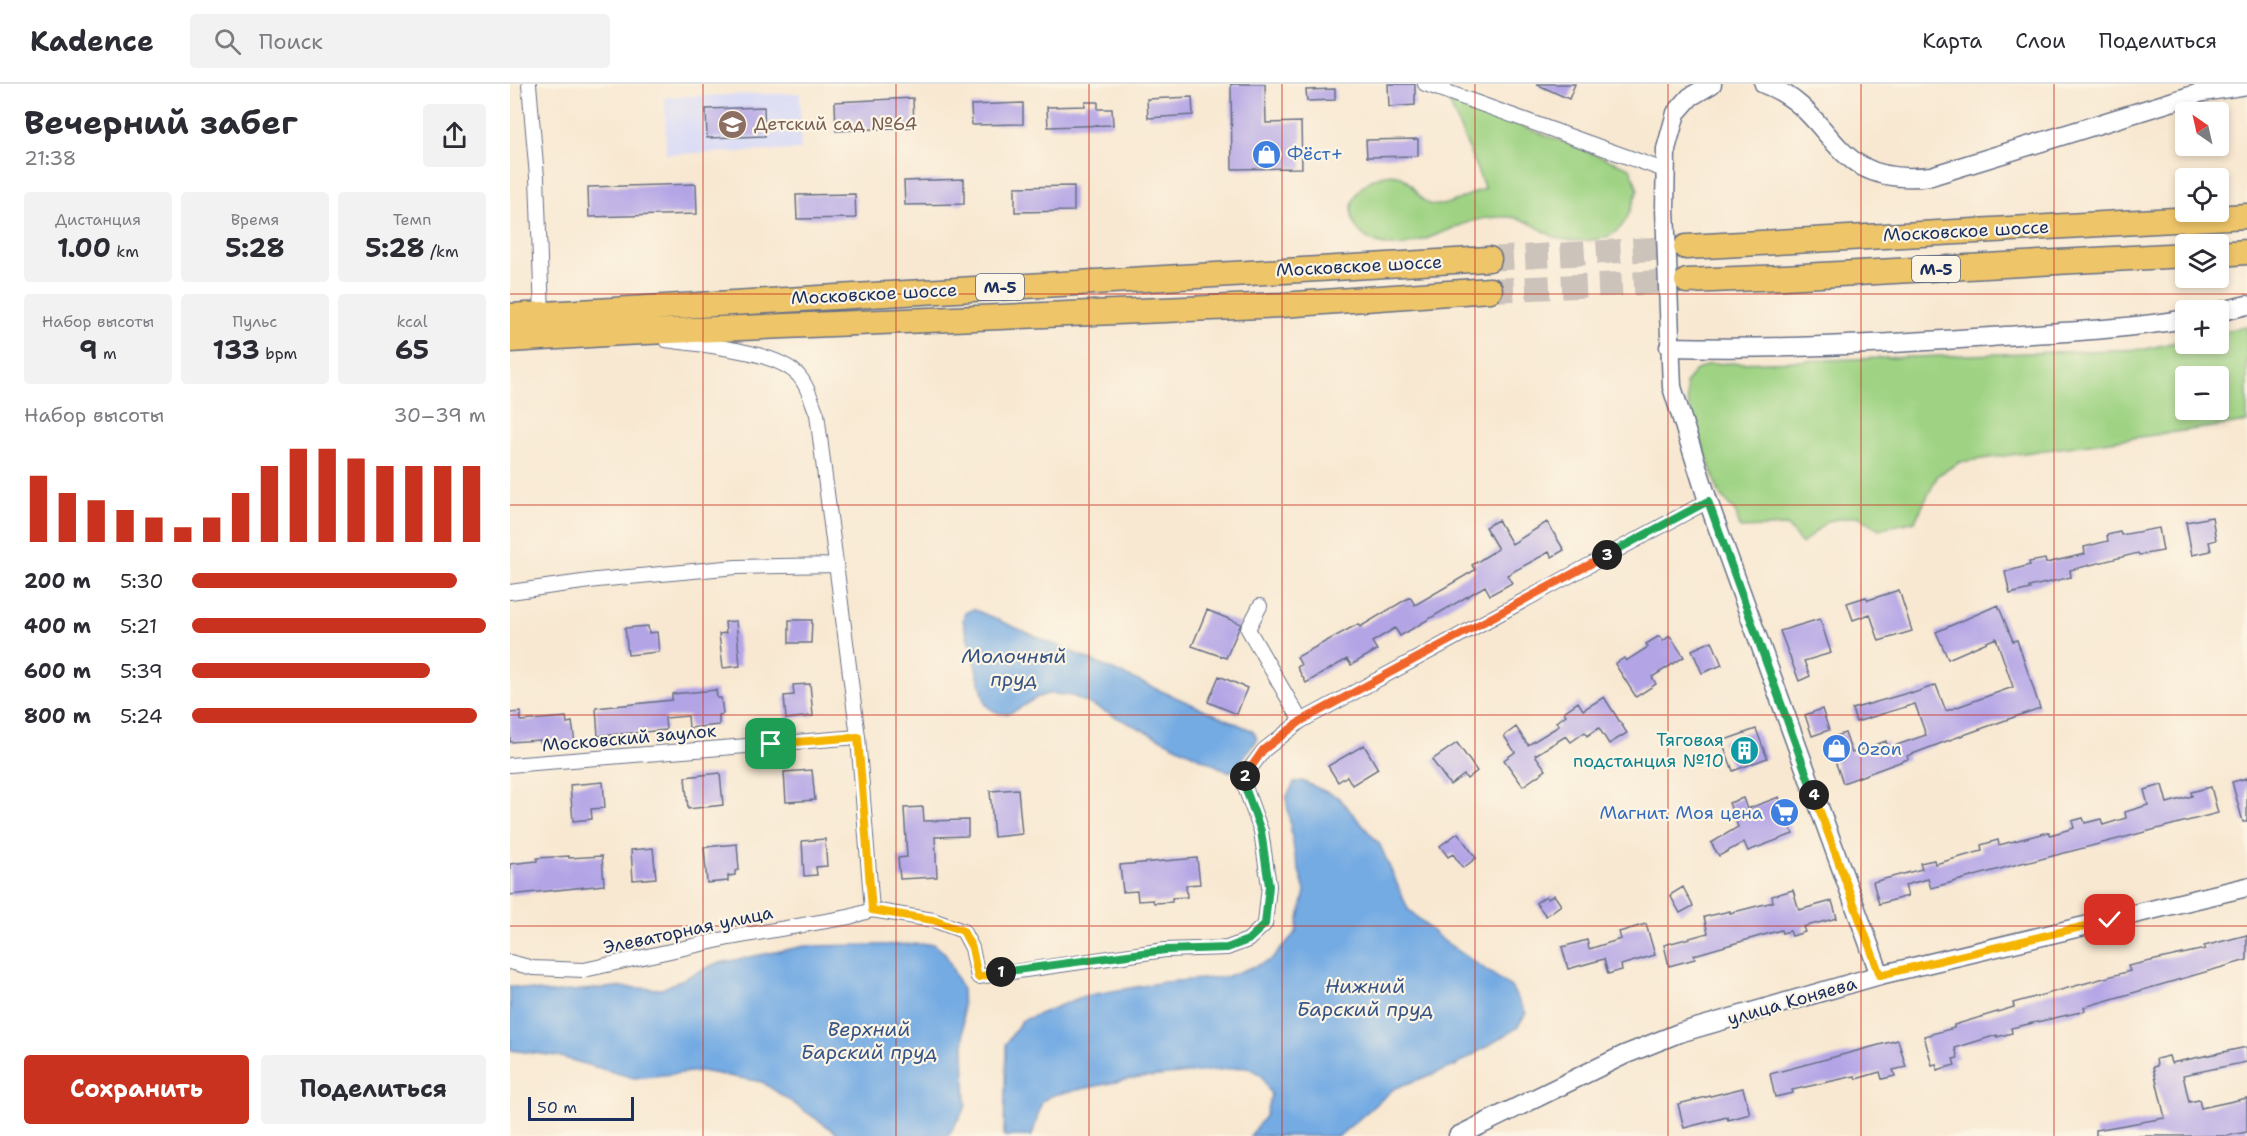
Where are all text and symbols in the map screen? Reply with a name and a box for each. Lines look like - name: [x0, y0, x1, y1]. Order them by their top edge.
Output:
- search box: [190, 14, 610, 68]
- text: Kadence: [30, 22, 154, 60]
- icon: search: [211, 25, 244, 58]
- text: Поиск: [259, 27, 323, 56]
- text: Карта: [1922, 27, 1982, 55]
- text: Слои: [2015, 27, 2066, 55]
- text: Поделиться: [2099, 27, 2217, 55]
- text: Вечерний забег: [24, 100, 298, 145]
- north arrow: [2175, 102, 2229, 156]
- map controls: [2175, 102, 2229, 420]
- button: share: [423, 104, 486, 167]
- school or university icon: Детский сад №64: [717, 108, 749, 140]
- place label: Детский сад №64: [754, 112, 917, 136]
- shop icon: Фёст+: [1250, 138, 1282, 170]
- place label: Фёст+: [1287, 142, 1343, 166]
- text: 21:38: [24, 145, 77, 171]
- button: locate: [2175, 168, 2229, 222]
- text: Дистанция: [55, 209, 141, 230]
- text: Время: [231, 209, 279, 230]
- text: Темп: [393, 209, 431, 230]
- street label: Московское шоссе: [1882, 215, 2050, 247]
- text: 1.00: [57, 230, 111, 265]
- text: 5:28: [225, 230, 285, 265]
- text: 5:28: [365, 230, 425, 265]
- button: layers: [2175, 234, 2229, 288]
- text: km: [111, 241, 139, 262]
- text: /km: [425, 241, 459, 262]
- street label: Московское шоссе: [1275, 250, 1443, 282]
- road number: М-5: [1912, 256, 1960, 282]
- road number: М-5: [976, 274, 1024, 300]
- street label: Московское шоссе: [790, 278, 958, 310]
- button: +: [2175, 300, 2229, 354]
- text: Набор высоты: [42, 311, 154, 332]
- text: Пульс: [233, 311, 277, 332]
- text: kcal: [396, 311, 428, 332]
- text: 9: [79, 332, 97, 367]
- text: 133: [213, 332, 260, 367]
- text: 65: [395, 332, 429, 367]
- text: m: [97, 343, 117, 364]
- text: bpm: [260, 343, 297, 364]
- button: −: [2175, 366, 2229, 420]
- text: Набор высоты: [24, 402, 164, 428]
- text: 30–39 m: [393, 402, 486, 428]
- pin: 3: [1592, 540, 1622, 570]
- text: 3: [1601, 544, 1613, 565]
- text: 200 m: [24, 568, 91, 594]
- text: 5:30: [120, 568, 164, 594]
- text: 400 m: [24, 613, 91, 639]
- text: 5:21: [120, 613, 157, 639]
- water label: Молочный пруд: [962, 643, 1066, 692]
- text: 600 m: [24, 658, 91, 684]
- text: 5:39: [120, 658, 163, 684]
- text: 800 m: [24, 703, 91, 729]
- text: 5:24: [120, 703, 163, 729]
- street label: Московский заулок: [541, 718, 718, 758]
- pin: [745, 718, 796, 769]
- icon: arrive: [754, 727, 787, 760]
- place label: Тяговая подстанция №10: [1573, 728, 1724, 773]
- shop icon: Ozon: [1820, 733, 1852, 765]
- building icon: Тяговая подстанция №10: [1729, 734, 1761, 766]
- place label: Ozon: [1857, 737, 1902, 761]
- pin: 2: [1230, 761, 1260, 791]
- text: 2: [1239, 765, 1251, 786]
- pin: 4: [1799, 780, 1829, 810]
- text: 4: [1808, 784, 1820, 805]
- supermarket icon: Магнит. Моя цена: [1768, 797, 1800, 829]
- place label: Магнит. Моя цена: [1600, 801, 1763, 825]
- pin: [2084, 894, 2135, 945]
- street label: Элеваторная улица: [601, 900, 775, 960]
- icon: check: [2093, 903, 2126, 936]
- pin: 1: [986, 957, 1016, 987]
- text: 1: [997, 961, 1005, 982]
- street label: улица Коняева: [1725, 971, 1859, 1031]
- water label: Нижний Барский пруд: [1297, 973, 1433, 1022]
- water label: Верхний Барский пруд: [801, 1016, 937, 1065]
- button: Сохранить: [24, 1055, 249, 1124]
- button: Поделиться: [261, 1055, 486, 1124]
- scale bar: [528, 1094, 634, 1122]
- text: 50 m: [537, 1097, 577, 1118]

